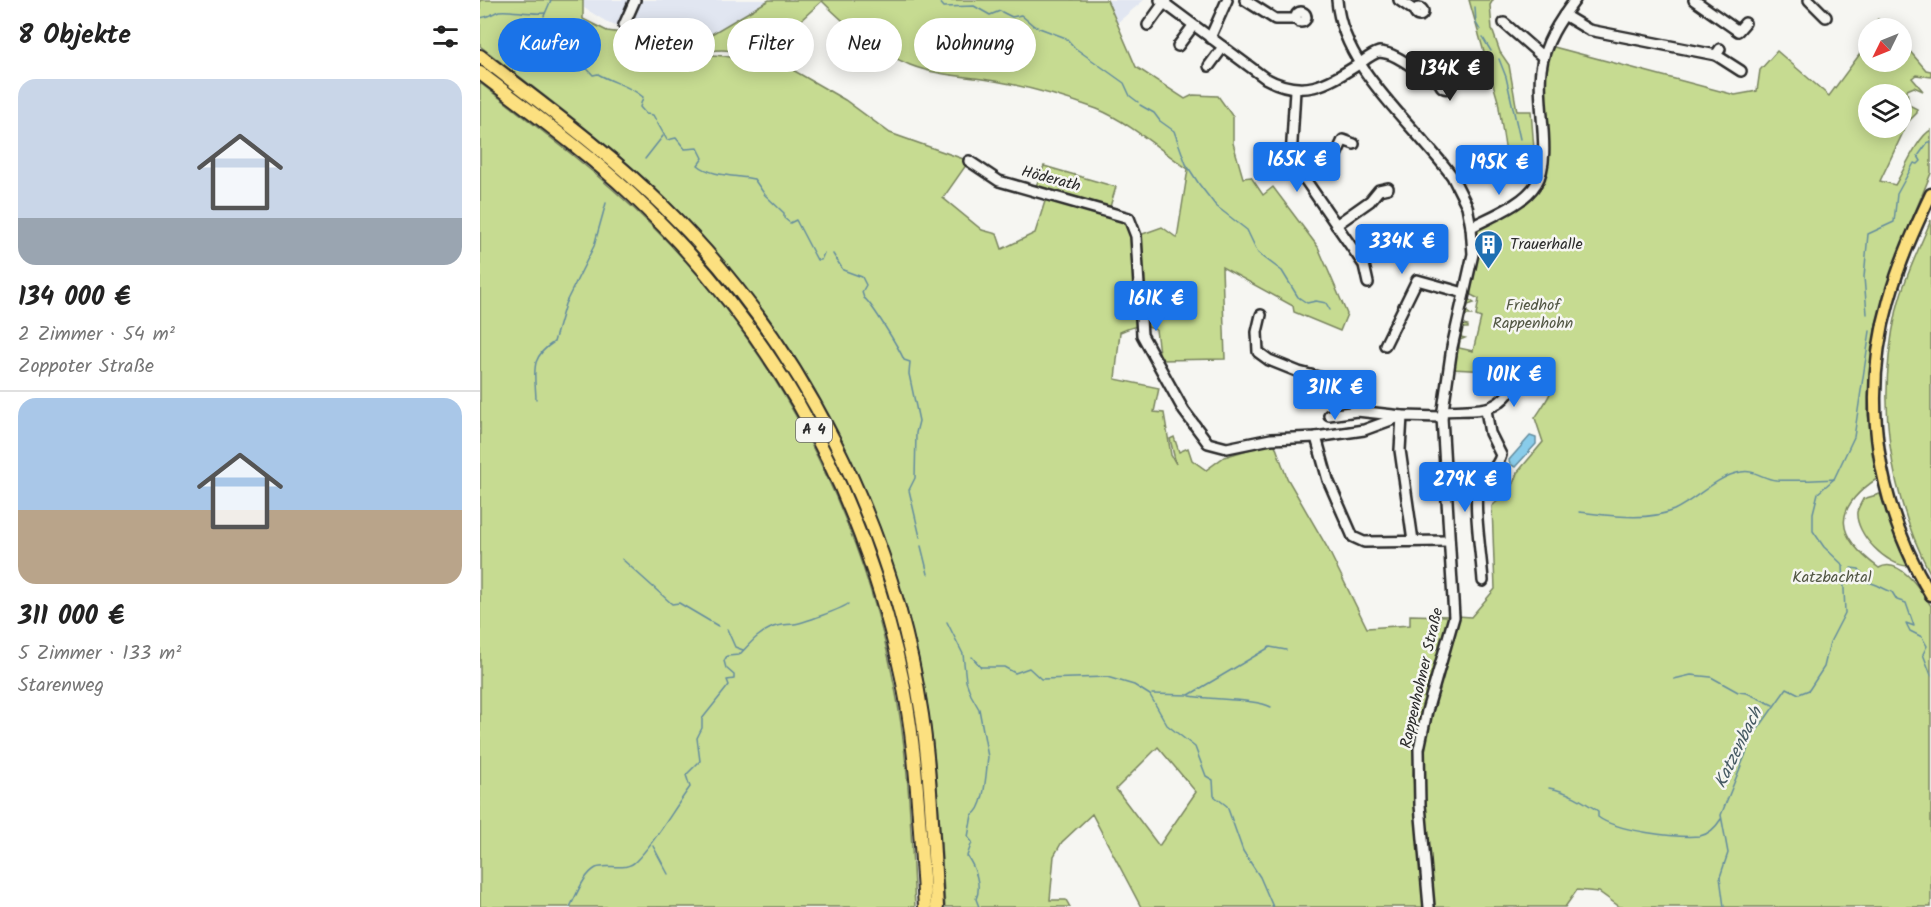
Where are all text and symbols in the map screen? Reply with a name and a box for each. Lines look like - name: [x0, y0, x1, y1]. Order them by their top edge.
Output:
- text: 8 Objekte: [18, 15, 131, 57]
- chip: Kaufen: [498, 18, 601, 72]
- chip: Mieten: [613, 18, 715, 72]
- chip: Filter: [727, 18, 814, 72]
- chip: Neu: [826, 18, 902, 72]
- chip: Wohnung: [914, 18, 1036, 72]
- north arrow: [1858, 18, 1912, 72]
- map controls: [1858, 18, 1912, 138]
- icon: filters: [429, 20, 462, 53]
- pin: 134K €: [1401, 51, 1499, 102]
- text: 134K €: [1420, 54, 1480, 86]
- button: layers: [1858, 84, 1912, 138]
- icon: home: [186, 118, 294, 226]
- pin: 165K €: [1248, 142, 1346, 193]
- text: 165K €: [1267, 145, 1327, 177]
- pin: 195K €: [1450, 145, 1548, 196]
- text: 195K €: [1470, 148, 1528, 180]
- street label: Höderath: [1018, 159, 1084, 199]
- pin: 334K €: [1353, 224, 1451, 275]
- text: 334K €: [1369, 227, 1435, 259]
- building icon: Trauerhalle: [1473, 228, 1505, 270]
- place label: Trauerhalle: [1510, 232, 1583, 257]
- text: 134 000 €: [18, 277, 131, 319]
- pin: 161K €: [1107, 281, 1205, 332]
- text: 161K €: [1128, 284, 1184, 316]
- park label: Friedhof Rappenhohn: [1493, 293, 1573, 336]
- text: 2 Zimmer · 54 m²: [18, 319, 175, 351]
- text: Zoppoter Straße: [18, 351, 154, 383]
- pin: 101K €: [1465, 357, 1563, 408]
- text: 101K €: [1487, 360, 1541, 392]
- pin: 311K €: [1286, 370, 1384, 421]
- text: 311K €: [1307, 373, 1363, 405]
- road number: A 4: [796, 418, 832, 442]
- icon: home: [186, 437, 294, 545]
- pin: 279K €: [1416, 462, 1514, 513]
- text: 279K €: [1433, 465, 1497, 497]
- park label: Katzbachtal: [1792, 565, 1872, 590]
- text: 311 000 €: [18, 596, 124, 638]
- street label: Rappenhohner Straße: [1394, 605, 1450, 751]
- text: 5 Zimmer · 133 m²: [18, 638, 181, 670]
- text: Starenweg: [18, 670, 104, 702]
- water label: Katzenbach: [1707, 701, 1772, 794]

